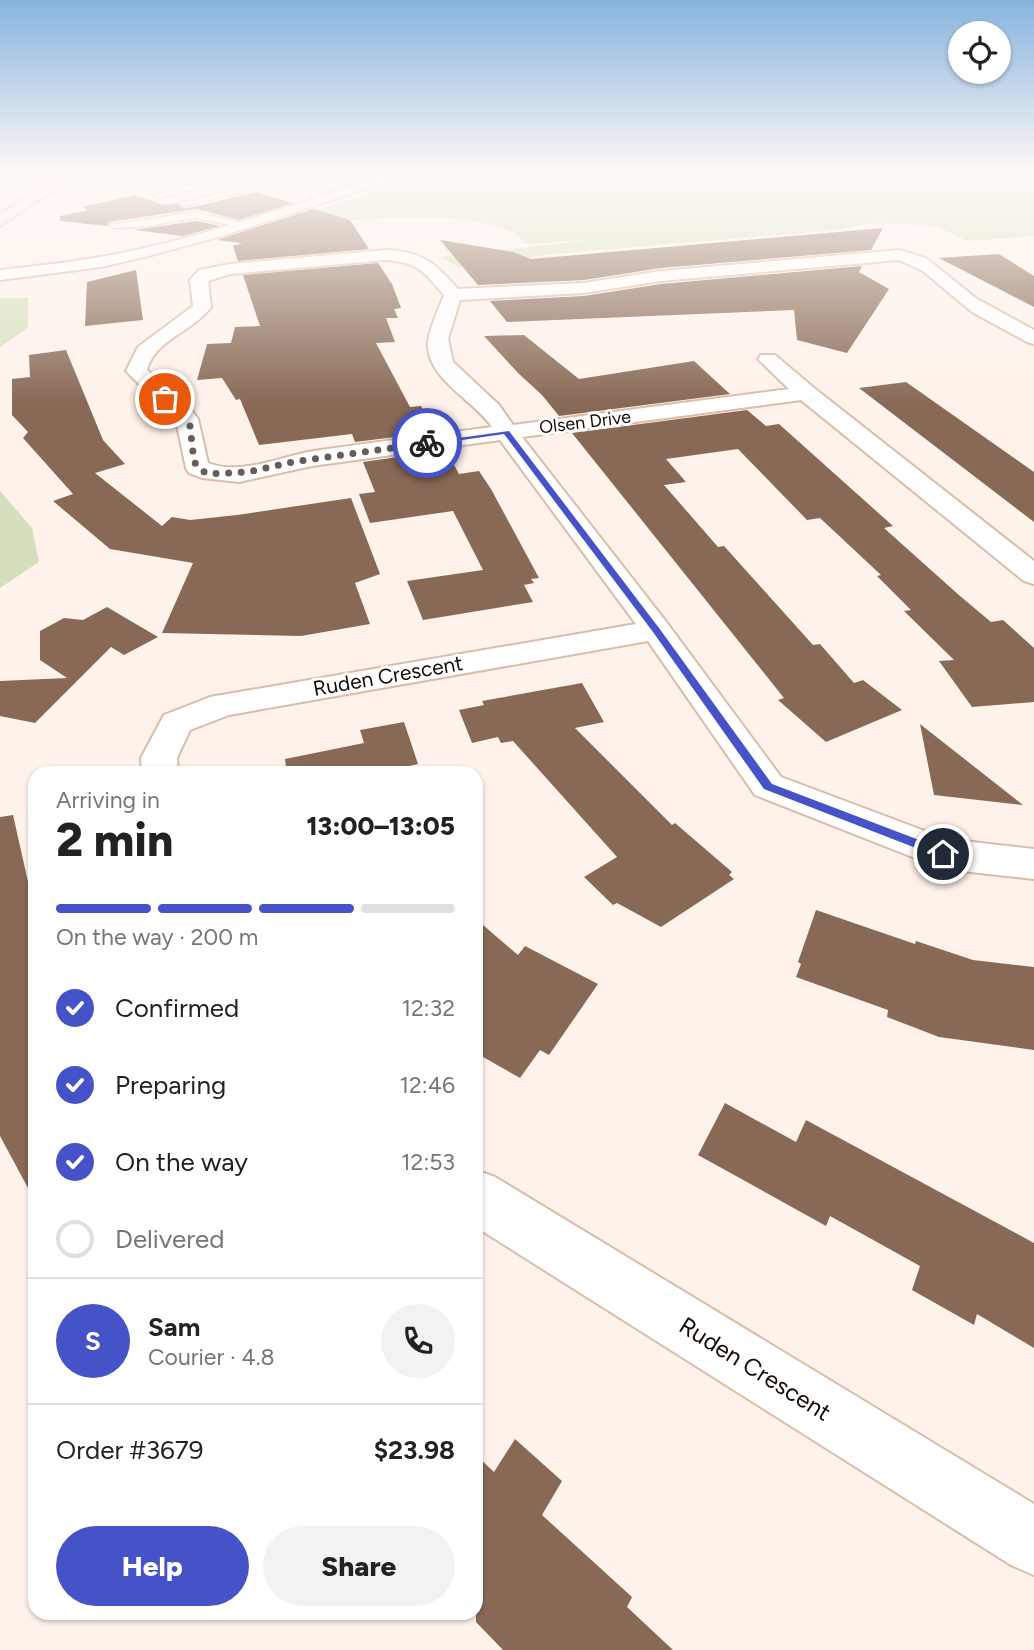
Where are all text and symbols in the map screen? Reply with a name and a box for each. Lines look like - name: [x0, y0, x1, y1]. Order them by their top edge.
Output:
- map controls: [948, 21, 1011, 84]
- button: locate: [948, 21, 1011, 84]
- pin: [135, 369, 195, 429]
- icon: bag: [146, 380, 184, 418]
- street label: Olsen Drive: [538, 405, 632, 439]
- courier: [392, 408, 462, 478]
- icon: bike: [408, 424, 446, 462]
- street label: Ruden Crescent: [311, 650, 465, 701]
- text: Arriving in: [56, 786, 160, 814]
- text: 13:00–13:05: [306, 810, 455, 842]
- text: 2 min: [56, 812, 173, 868]
- pin: [913, 824, 973, 884]
- icon: home: [924, 835, 962, 873]
- text: On the way · 200 m: [56, 923, 258, 951]
- icon: check: [56, 989, 94, 1027]
- text: Confirmed: [115, 992, 239, 1024]
- text: 12:32: [401, 994, 455, 1022]
- icon: check: [56, 1066, 94, 1104]
- text: Preparing: [115, 1069, 226, 1101]
- text: 12:46: [400, 1071, 455, 1099]
- icon: check: [56, 1143, 94, 1181]
- text: On the way: [115, 1146, 248, 1178]
- text: 12:53: [401, 1148, 455, 1176]
- text: Delivered: [115, 1223, 224, 1255]
- button: phone: [381, 1304, 455, 1378]
- street label: Ruden Crescent: [674, 1310, 836, 1427]
- text: Sam: [148, 1311, 200, 1343]
- text: S: [85, 1325, 101, 1357]
- text: Courier · 4.8: [148, 1343, 275, 1371]
- text: Order #3679: [56, 1434, 204, 1466]
- text: $23.98: [374, 1434, 455, 1466]
- button: Help: [56, 1526, 249, 1606]
- button: Share: [263, 1526, 455, 1606]

